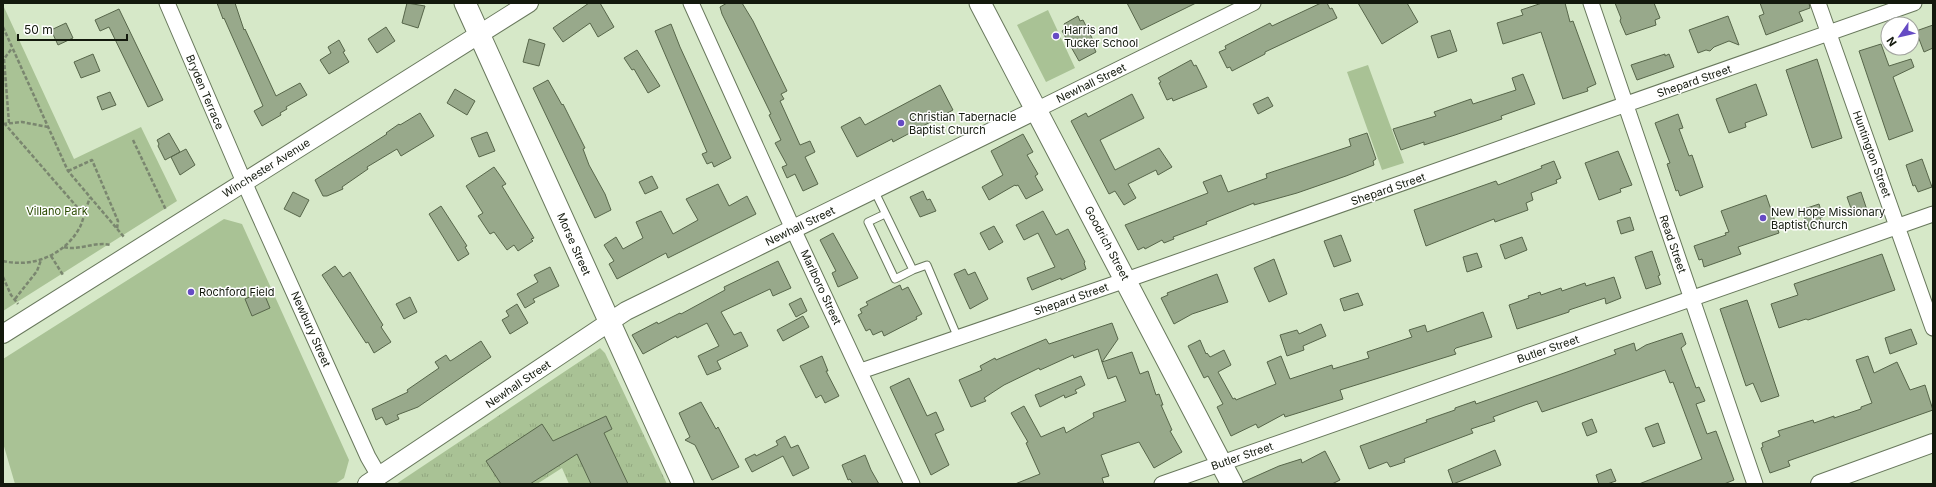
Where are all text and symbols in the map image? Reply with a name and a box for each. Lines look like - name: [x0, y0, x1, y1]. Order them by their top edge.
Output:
- scale bar: [18, 16, 127, 42]
- north arrow: [1880, 16, 1920, 56]
- text: 50 m: [24, 22, 53, 37]
- place label: Harris and Tucker School: [1064, 23, 1138, 50]
- marker: Harris and Tucker School: [1051, 31, 1061, 41]
- text: N: [1884, 34, 1900, 49]
- street label: Bryden Terrace: [183, 52, 227, 132]
- street label: Newhall Street: [1054, 60, 1128, 106]
- street label: Shepard Street: [1655, 62, 1733, 100]
- street label: Huntington Street: [1850, 109, 1894, 200]
- place label: Christian Tabernacle Baptist Church: [909, 110, 1016, 137]
- marker: Christian Tabernacle Baptist Church: [896, 118, 906, 128]
- street label: Winchester Avenue: [220, 135, 312, 201]
- street label: Shepard Street: [1349, 170, 1427, 208]
- street label: Newhall Street: [763, 203, 837, 249]
- street label: Goodrich Street: [1082, 203, 1133, 283]
- park label: Villano Park: [26, 204, 88, 218]
- place label: New Hope Missionary Baptist Church: [1771, 205, 1885, 232]
- street label: Morse Street: [554, 211, 594, 278]
- street label: Read Street: [1657, 213, 1690, 275]
- marker: New Hope Missionary Baptist Church: [1758, 213, 1768, 223]
- street label: Marlboro Street: [798, 247, 845, 327]
- street label: Shepard Street: [1032, 280, 1110, 318]
- place label: Rochford Field: [199, 285, 274, 299]
- marker: Rochford Field: [186, 287, 196, 297]
- street label: Newbury Street: [288, 289, 334, 369]
- street label: Butler Street: [1515, 332, 1581, 366]
- street label: Newhall Street: [483, 357, 554, 411]
- street label: Butler Street: [1209, 439, 1275, 473]

